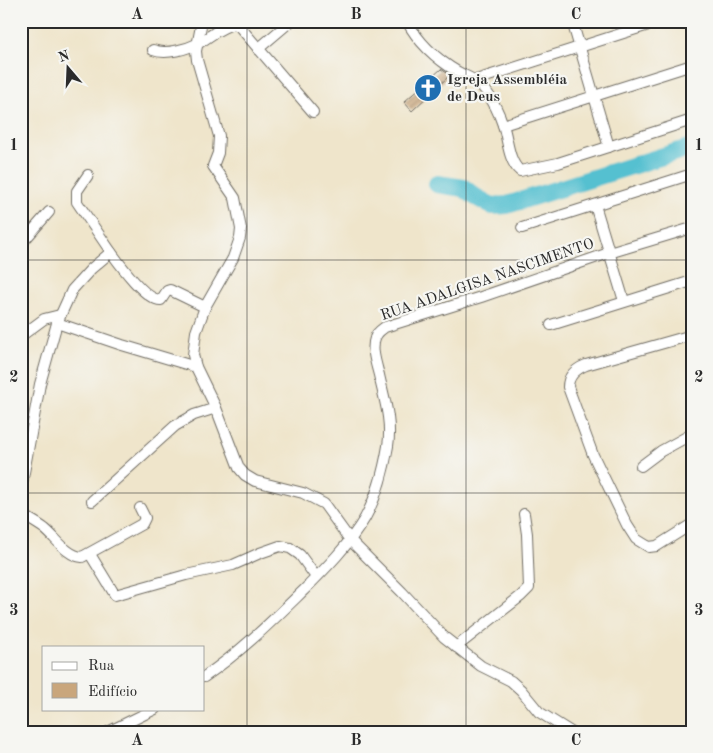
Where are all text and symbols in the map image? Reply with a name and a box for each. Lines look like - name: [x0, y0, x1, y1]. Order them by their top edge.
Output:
- text: A: [131, 7, 143, 23]
- text: B: [350, 7, 362, 23]
- text: C: [571, 7, 581, 23]
- north arrow: [42, 42, 92, 92]
- text: N: [57, 48, 72, 65]
- church icon: Igreja Assembléia de Deus: [413, 73, 443, 103]
- place label: Igreja Assembléia de Deus: [447, 73, 567, 105]
- text: 1: [9, 138, 19, 154]
- text: 1: [694, 138, 704, 154]
- street label: RUA ADALGISA NASCIMENTO: [379, 237, 596, 324]
- text: 2: [9, 370, 19, 386]
- text: 2: [694, 370, 704, 386]
- text: 3: [9, 603, 19, 619]
- text: 3: [694, 603, 704, 619]
- legend: [42, 646, 205, 710]
- text: Rua: [88, 659, 115, 674]
- text: Edifício: [88, 685, 137, 700]
- text: A: [131, 733, 143, 749]
- text: B: [350, 733, 362, 749]
- text: C: [571, 733, 581, 749]

